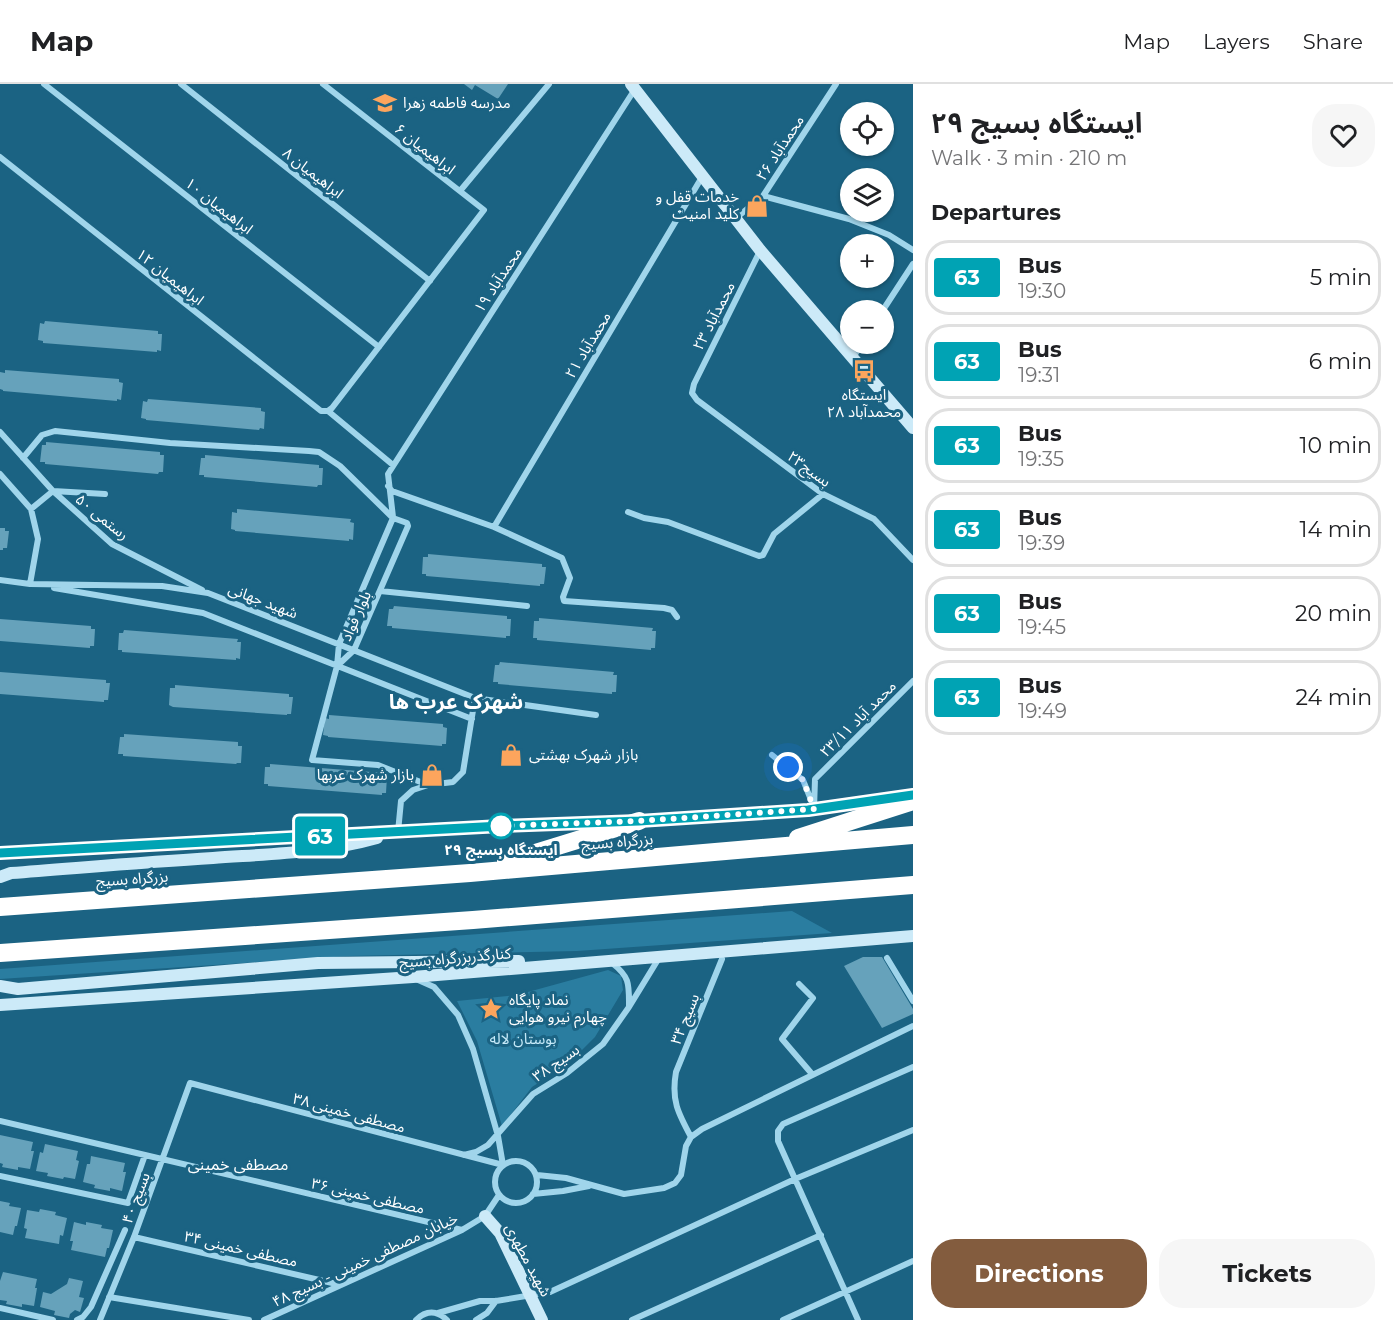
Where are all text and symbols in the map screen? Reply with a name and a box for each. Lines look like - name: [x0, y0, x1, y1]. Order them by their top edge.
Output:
- text: Map: [30, 24, 93, 58]
- text: Map: [1123, 29, 1170, 54]
- text: Layers: [1203, 29, 1270, 54]
- text: Share: [1303, 29, 1363, 54]
- school or university icon: مدرسه فاطمه زهرا: [372, 90, 398, 116]
- place label: مدرسه فاطمه زهرا: [403, 93, 511, 112]
- map controls: [840, 102, 894, 354]
- button: locate: [840, 102, 894, 156]
- button: heart: [1312, 104, 1375, 167]
- text: ایستگاه بسیج ۲۹: [931, 106, 1142, 140]
- street label: محمدآباد ۲۶: [751, 111, 808, 184]
- street label: ابراهیمیان ۶: [391, 119, 460, 178]
- street label: ابراهیمیان ۸: [279, 143, 348, 202]
- text: Walk · 3 min · 210 m: [931, 146, 1127, 170]
- button: layers: [840, 168, 894, 222]
- street label: ابراهیمیان ۱۰: [182, 173, 257, 238]
- place label: خدمات قفل و کلید امنیت: [655, 187, 740, 223]
- shop icon: خدمات قفل و کلید امنیت: [744, 193, 770, 219]
- text: Departures: [931, 199, 1061, 226]
- button: +: [840, 234, 894, 288]
- street label: محمدآباد ۱۹: [469, 243, 526, 316]
- street label: ابراهیمیان ۱۲: [133, 244, 208, 309]
- text: Bus: [1018, 252, 1062, 279]
- text: 5 min: [1310, 264, 1372, 291]
- text: 63: [954, 265, 980, 290]
- street label: محمدآباد ۲۳: [688, 278, 739, 353]
- text: 19:30: [1018, 279, 1066, 303]
- button: −: [840, 300, 894, 354]
- street label: محمدآباد ۲۱: [560, 308, 615, 381]
- text: Bus: [1018, 336, 1062, 363]
- text: 6 min: [1309, 348, 1372, 375]
- text: 63: [954, 349, 980, 374]
- bus stop icon: ایستگاه محمدآباد ۲۸: [851, 358, 877, 384]
- text: 19:31: [1018, 363, 1060, 387]
- place label: ایستگاه محمدآباد ۲۸: [827, 385, 901, 421]
- text: Bus: [1018, 420, 1062, 447]
- text: 10 min: [1300, 432, 1372, 459]
- text: 63: [954, 433, 980, 458]
- street label: بسیج۲۳: [782, 446, 835, 493]
- text: 19:35: [1018, 447, 1064, 471]
- street label: رستمی ۵۰: [72, 489, 133, 544]
- text: Bus: [1018, 504, 1062, 531]
- text: 14 min: [1300, 516, 1372, 543]
- text: 63: [954, 517, 980, 542]
- text: 19:39: [1018, 531, 1065, 555]
- street label: شهید جهانی: [226, 579, 301, 623]
- street label: بلوار فواد: [336, 588, 375, 644]
- text: Bus: [1018, 588, 1062, 615]
- text: 20 min: [1295, 600, 1372, 627]
- text: 63: [954, 601, 980, 626]
- text: 19:45: [1018, 615, 1066, 639]
- text: Bus: [1018, 672, 1062, 699]
- street label: محمد آباد ۲۳/۱۱: [815, 676, 900, 761]
- text: 24 min: [1296, 684, 1372, 711]
- text: 63: [954, 685, 980, 710]
- district label: شهرک عرب ها: [389, 689, 523, 714]
- text: 19:49: [1018, 699, 1067, 723]
- shop icon: بازار شهرک بهشتی: [498, 742, 524, 768]
- place label: بازار شهرک بهشتی: [529, 745, 638, 764]
- your location: [773, 752, 803, 782]
- shop icon: بازار شهرک عربها: [419, 762, 445, 788]
- place label: بازار شهرک عربها: [317, 765, 414, 784]
- marker: ایستگاه بسیج ۲۹: [488, 813, 514, 839]
- line badge: 63: [293, 816, 347, 855]
- text: 63: [307, 824, 333, 849]
- street label: بزرگراه بسیج: [580, 829, 654, 857]
- place label: ایستگاه بسیج ۲۹: [444, 840, 558, 861]
- street label: بزرگراه بسیج: [95, 867, 169, 893]
- street label: کنارگذربزرگراه بسیج: [398, 943, 513, 975]
- place label: نماد پایگاه چهارم نیرو هوایی: [509, 990, 607, 1028]
- street label: بسیج ۳۴: [666, 991, 706, 1048]
- place icon: نماد پایگاه چهارم نیرو هوایی: [478, 996, 504, 1022]
- park label: بوستان لاله: [490, 1029, 556, 1048]
- street label: بسیج ۳۸: [528, 1040, 585, 1088]
- street label: مصطفی خمینی ۳۸: [291, 1088, 407, 1137]
- district label: مصطفی خمینی: [188, 1155, 288, 1174]
- street label: بسیج ۴۰: [117, 1170, 157, 1227]
- street label: مصطفی خمینی ۳۶: [310, 1173, 427, 1218]
- street label: خیابان مصطفی خمینی - بسیج ۴۸: [269, 1208, 462, 1314]
- street label: شهید مطهری: [501, 1220, 556, 1300]
- street label: مصطفی خمینی ۳۴: [183, 1226, 300, 1271]
- button: Directions: [931, 1239, 1147, 1308]
- button: Tickets: [1159, 1239, 1375, 1308]

